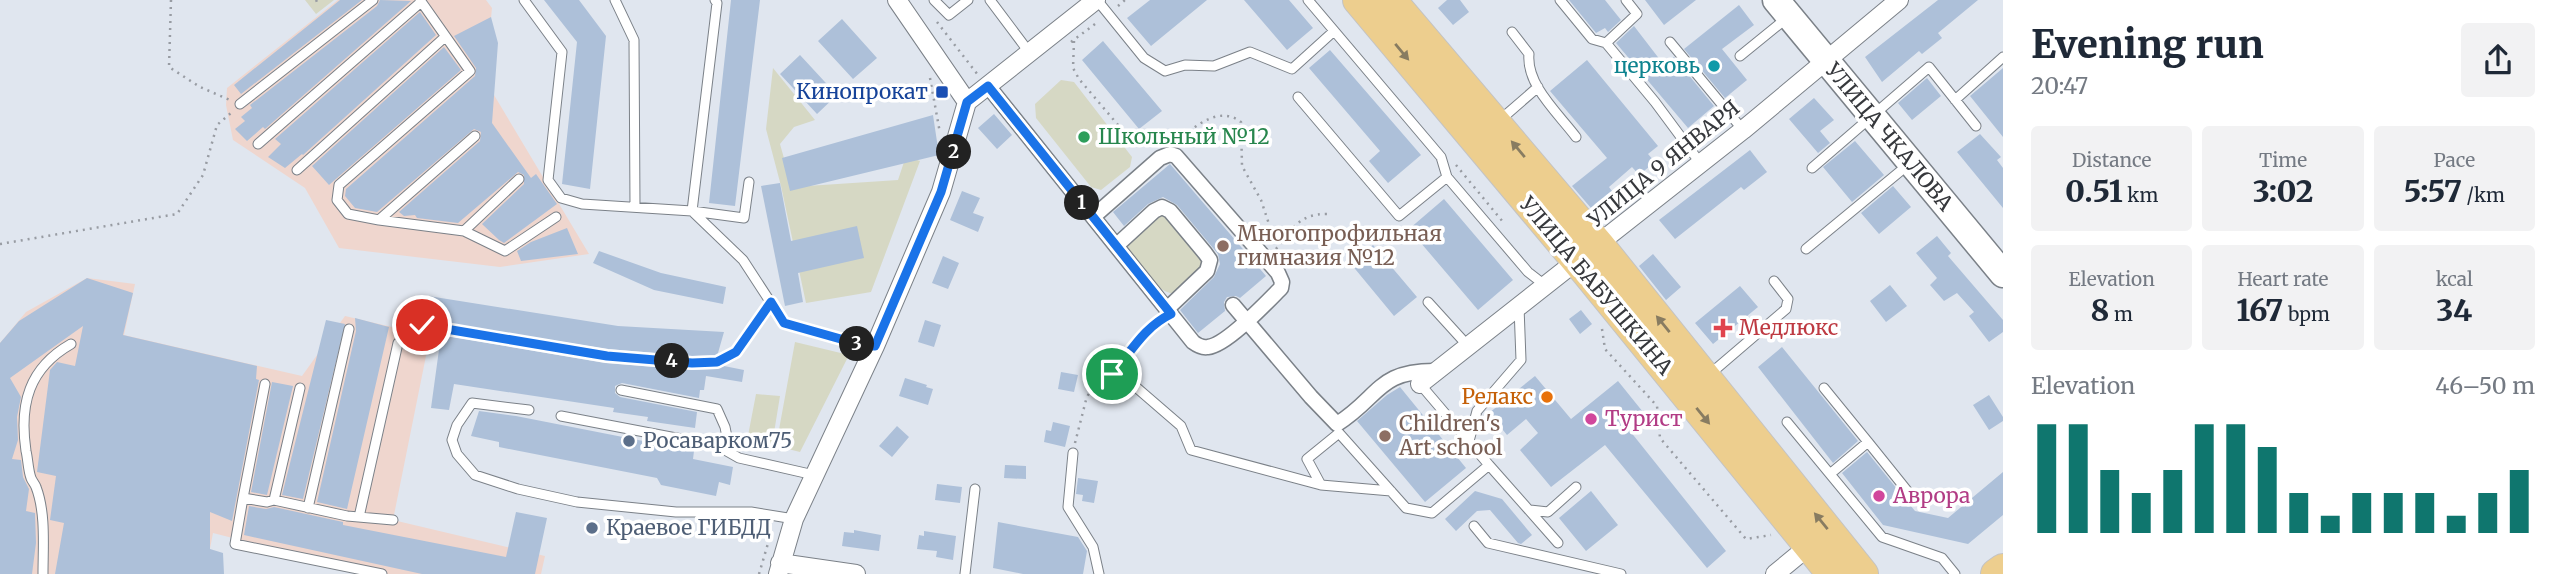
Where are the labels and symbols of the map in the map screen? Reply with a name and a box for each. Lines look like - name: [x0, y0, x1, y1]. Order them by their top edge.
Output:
- one-way arrow: [1394, 44, 1409, 61]
- place label: церковь: [1614, 52, 1700, 79]
- street label: УЛИЦА ЧКАЛОВА: [1819, 56, 1959, 216]
- marker: церковь: [1706, 58, 1722, 74]
- place label: Кинопрокат: [796, 78, 928, 105]
- marker: Кинопрокат: [934, 84, 950, 100]
- street label: УЛИЦА 9 ЯНВАРЯ: [1581, 94, 1745, 234]
- place label: Школьный №12: [1098, 123, 1270, 150]
- marker: Школьный №12: [1076, 129, 1092, 145]
- pin: 2: [936, 134, 972, 170]
- one-way arrow: [1510, 140, 1526, 158]
- pin: 1: [1064, 186, 1100, 220]
- street label: УЛИЦА БАБУШКИНА: [1513, 190, 1679, 380]
- place label: Многопрофильная гимназия №12: [1237, 220, 1442, 271]
- marker: Многопрофильная гимназия №12: [1215, 238, 1231, 254]
- pin: [392, 295, 452, 355]
- place label: Медлюкс: [1739, 314, 1838, 341]
- one-way arrow: [1656, 316, 1671, 333]
- marker: Медлюкс: [1713, 318, 1733, 338]
- pin: 3: [840, 326, 874, 362]
- pin: 4: [654, 344, 690, 378]
- pin: [1082, 344, 1142, 404]
- place label: Релакс: [1462, 383, 1533, 410]
- marker: Релакс: [1539, 389, 1555, 405]
- place label: Турист: [1605, 405, 1683, 432]
- one-way arrow: [1695, 408, 1710, 425]
- place label: Children's Art school: [1398, 410, 1503, 461]
- marker: Турист: [1583, 411, 1599, 427]
- place label: Росаварком75: [643, 427, 792, 454]
- marker: Children's Art school: [1377, 428, 1393, 444]
- marker: Росаварком75: [621, 433, 637, 449]
- place label: Аврора: [1892, 482, 1970, 509]
- marker: Аврора: [1871, 488, 1887, 504]
- one-way arrow: [1813, 512, 1828, 530]
- place label: Краевое ГИБДД: [606, 514, 771, 541]
- marker: Краевое ГИБДД: [584, 520, 600, 536]

